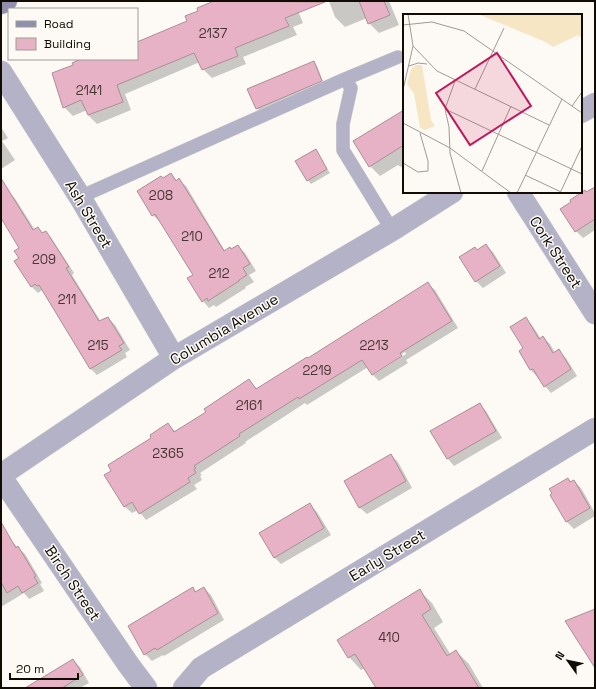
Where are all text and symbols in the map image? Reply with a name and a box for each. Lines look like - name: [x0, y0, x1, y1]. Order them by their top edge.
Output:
- legend: [8, 8, 138, 60]
- inset map: [403, 14, 582, 193]
- text: Road: [44, 16, 73, 32]
- house number: 2137: [199, 25, 227, 42]
- text: Building: [44, 36, 91, 52]
- house number: 2141: [76, 82, 102, 99]
- street label: Ash Street: [61, 176, 117, 252]
- house number: 208: [149, 187, 173, 204]
- street label: Cork Street: [526, 212, 586, 292]
- house number: 210: [181, 228, 203, 245]
- house number: 209: [32, 251, 56, 268]
- house number: 212: [208, 265, 230, 282]
- street label: Columbia Avenue: [166, 289, 282, 369]
- house number: 211: [58, 291, 76, 308]
- house number: 215: [87, 337, 109, 354]
- house number: 2213: [360, 337, 389, 354]
- house number: 2219: [302, 362, 332, 379]
- house number: 2161: [236, 397, 262, 414]
- house number: 2365: [152, 445, 184, 462]
- street label: Early Street: [346, 525, 429, 585]
- street label: Birch Street: [41, 542, 105, 624]
- house number: 410: [378, 629, 400, 646]
- north arrow: [548, 641, 588, 681]
- text: N: [552, 649, 567, 662]
- scale bar: [10, 655, 78, 681]
- text: 20 m: [16, 661, 44, 677]

